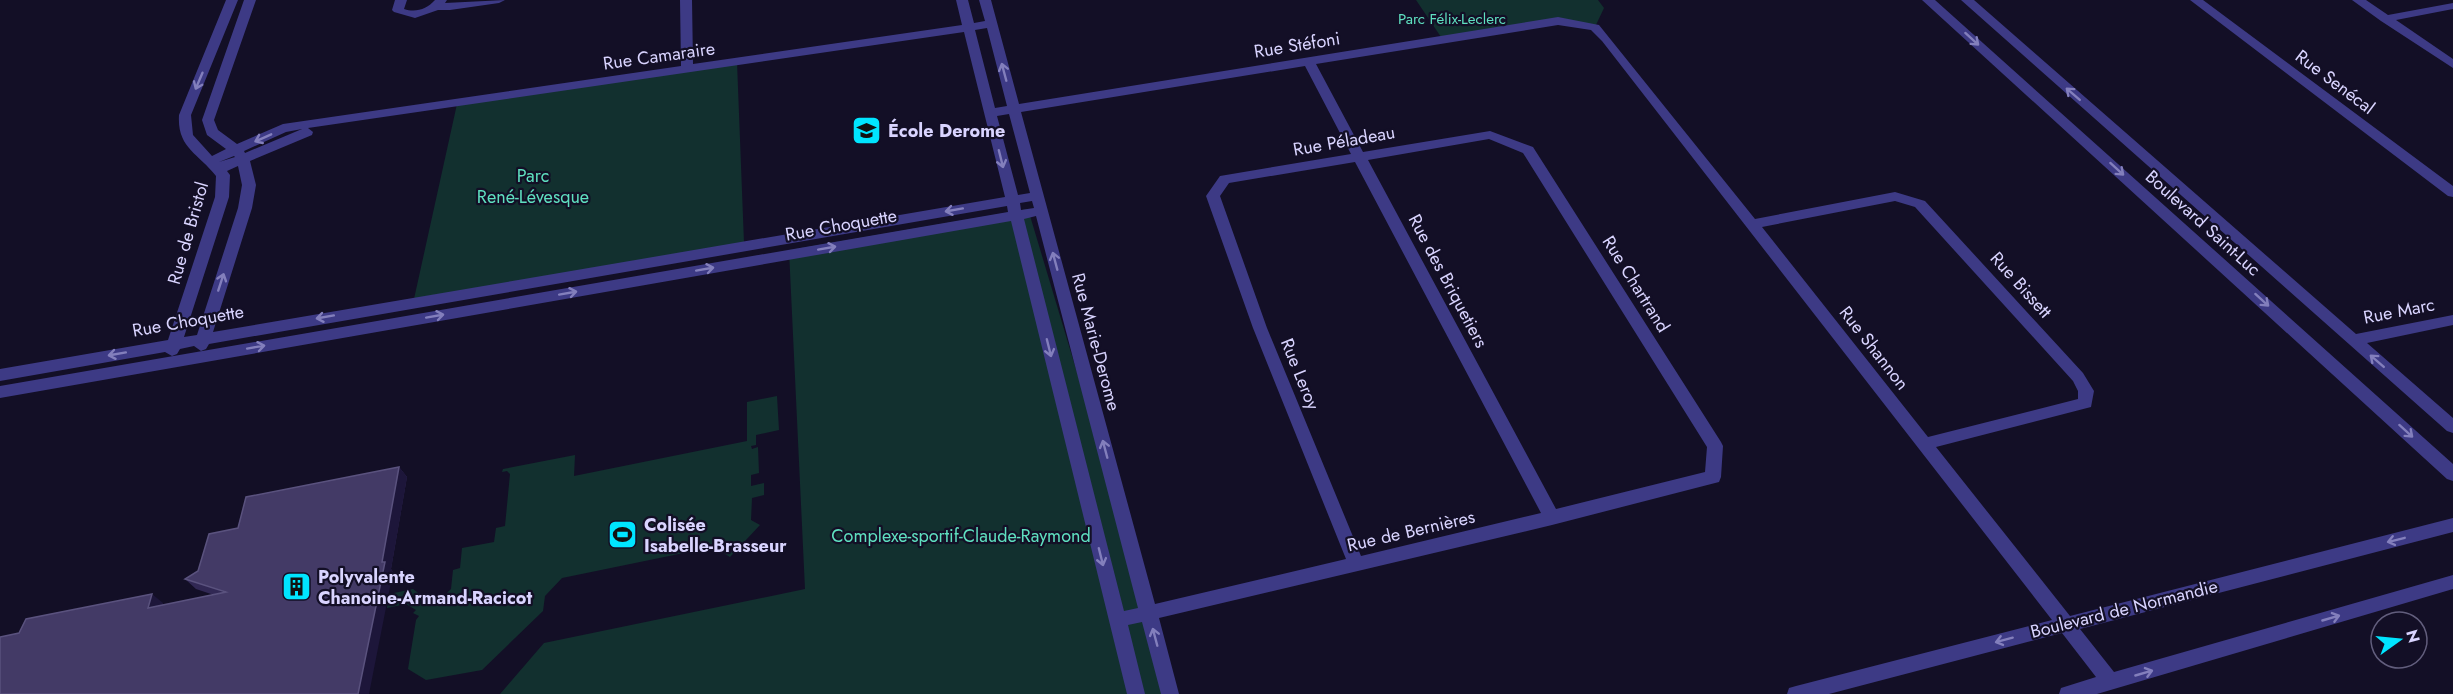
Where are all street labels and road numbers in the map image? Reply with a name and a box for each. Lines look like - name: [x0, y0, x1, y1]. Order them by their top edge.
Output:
- street label: Rue Stéfoni: [1252, 25, 1342, 65]
- street label: Rue Camaraire: [601, 35, 717, 77]
- street label: Rue Senécal: [2290, 43, 2380, 121]
- street label: Rue Péladeau: [1291, 119, 1397, 163]
- street label: Boulevard Saint-Luc: [2140, 164, 2266, 282]
- street label: Rue de Bristol: [161, 179, 215, 287]
- street label: Rue Choquette: [783, 202, 899, 248]
- street label: Rue des Briquetiers: [1402, 210, 1494, 352]
- street label: Rue Chartrand: [1596, 231, 1676, 337]
- street label: Rue Bissett: [1984, 246, 2058, 324]
- street label: Rue Marie-Derome: [1065, 270, 1127, 414]
- street label: Rue Marc: [2361, 291, 2437, 331]
- street label: Rue Choquette: [130, 298, 246, 344]
- street label: Rue Shannon: [1833, 300, 1915, 396]
- street label: Rue Leroy: [1274, 334, 1326, 414]
- street label: Rue de Bernières: [1345, 504, 1477, 558]
- street label: Boulevard de Normandie: [2028, 573, 2220, 645]

